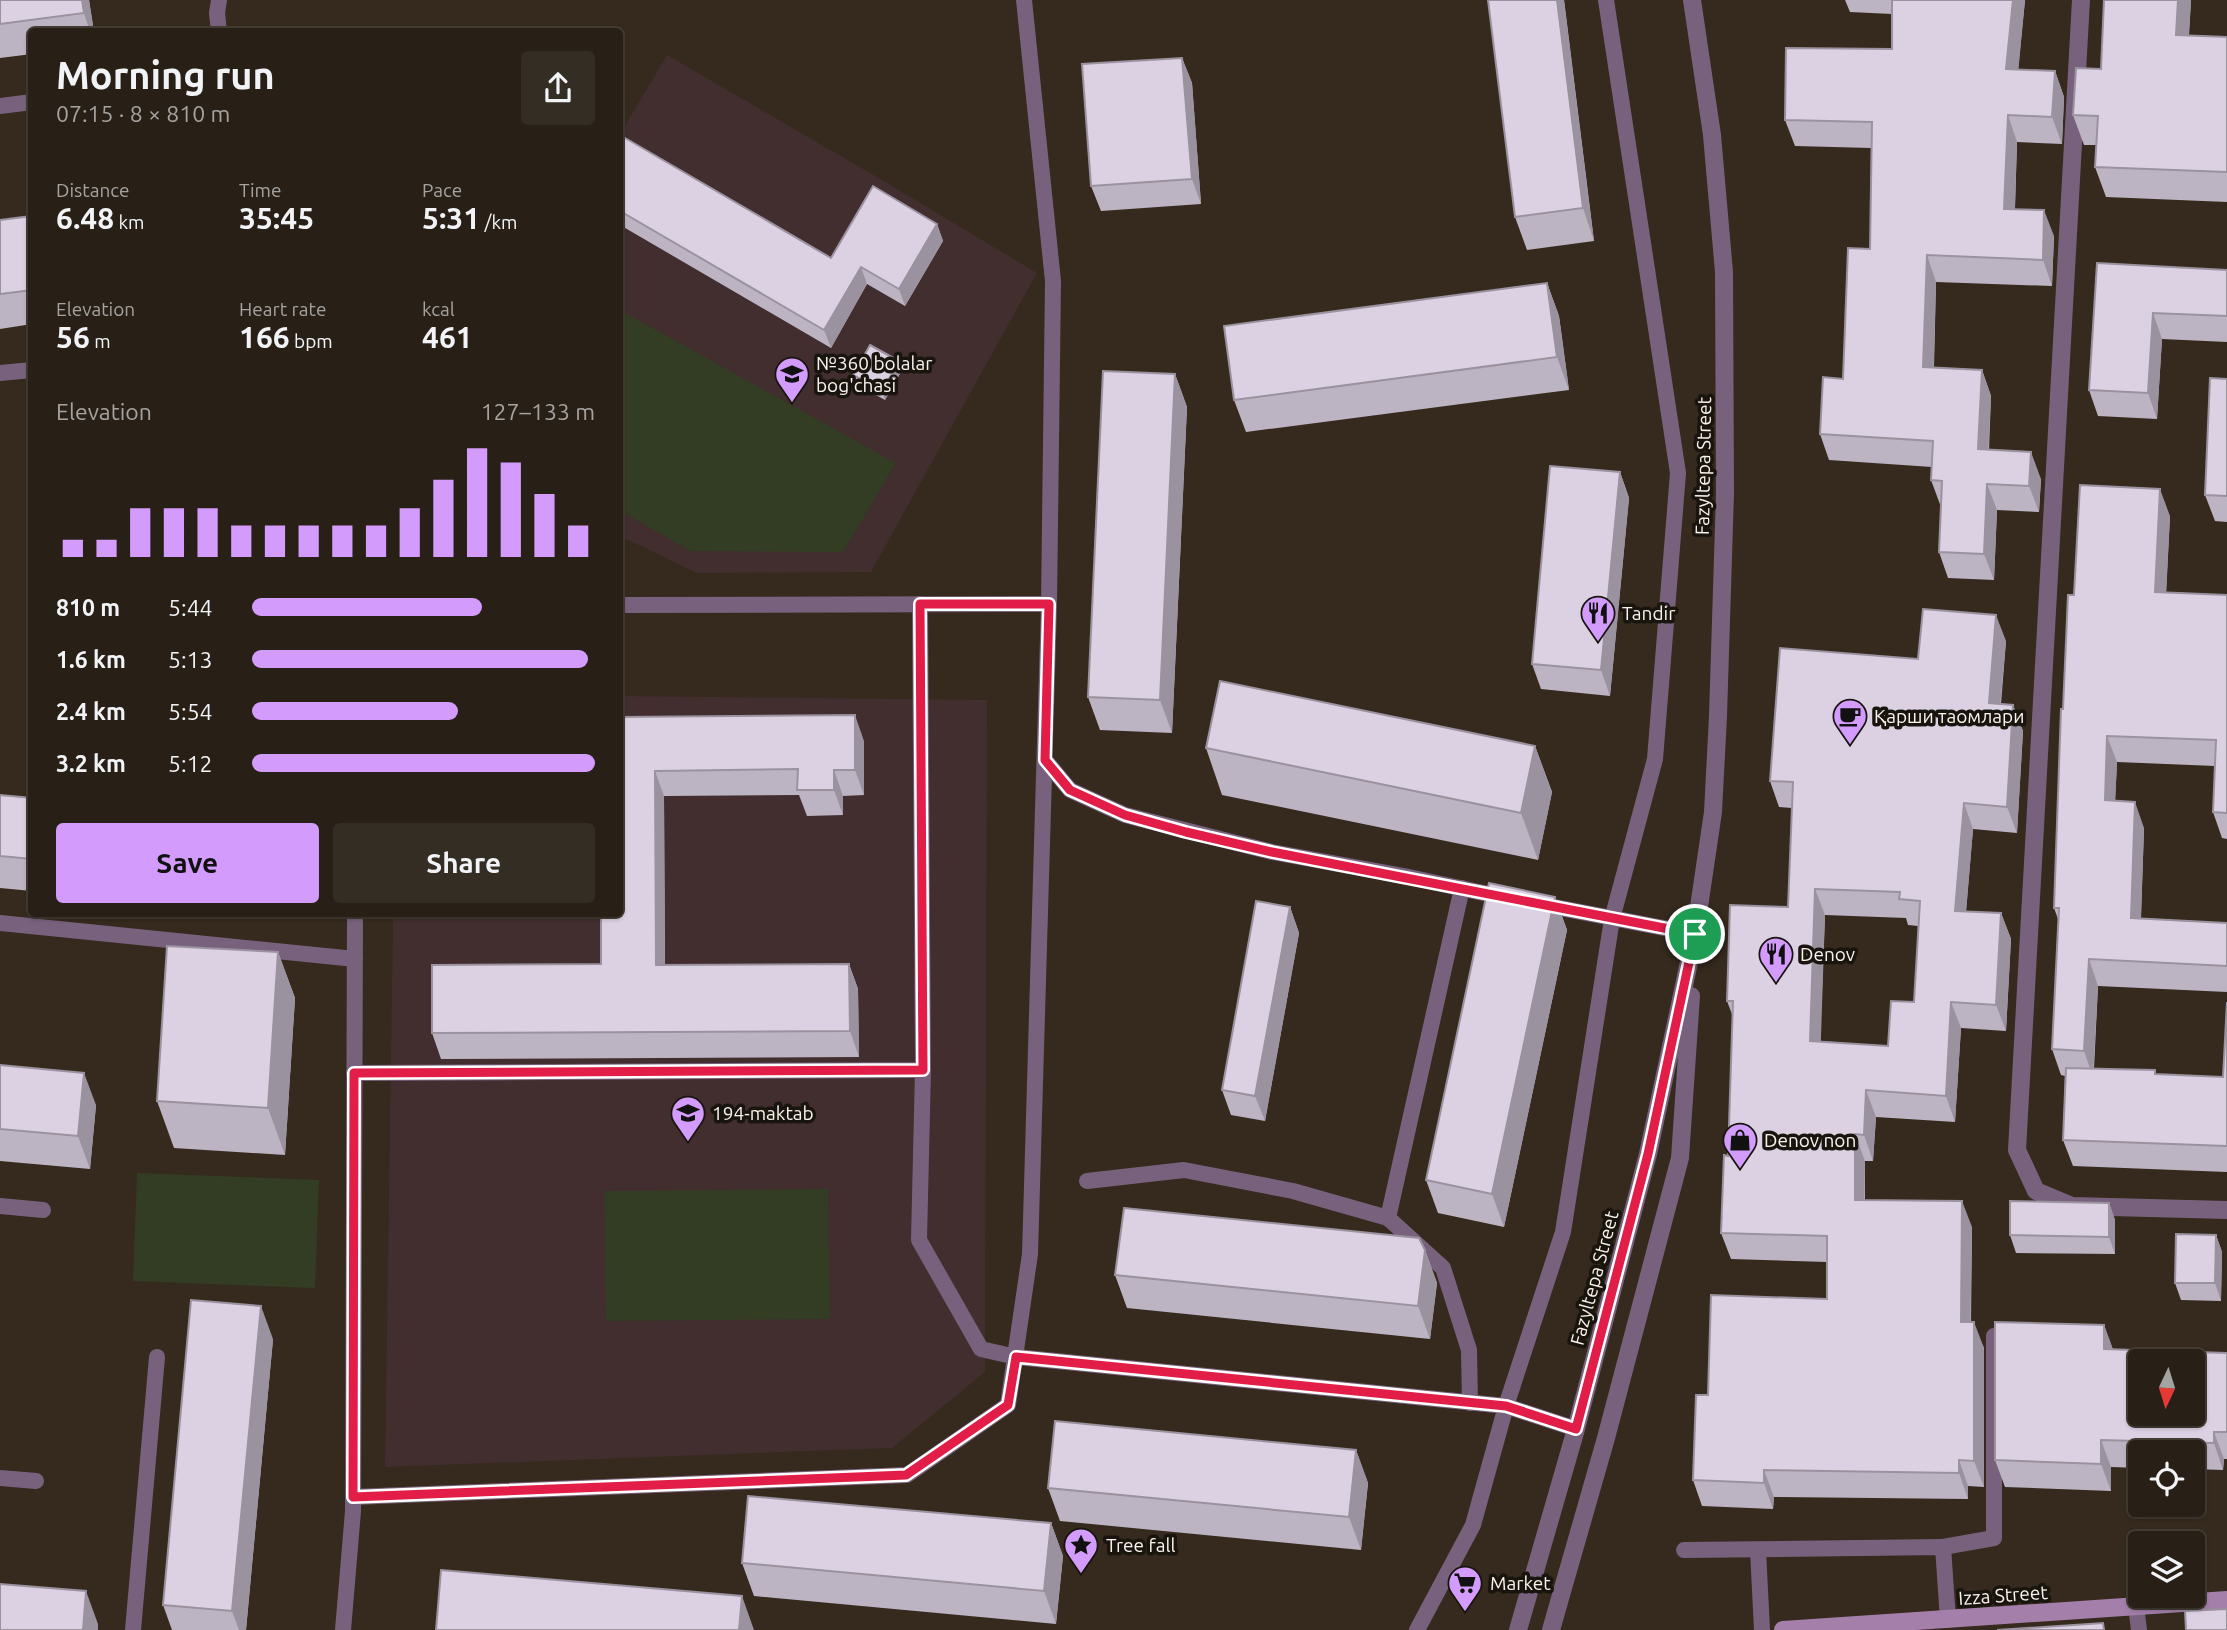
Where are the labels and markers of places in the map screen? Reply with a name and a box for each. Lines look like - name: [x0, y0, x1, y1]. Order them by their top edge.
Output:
- place label: №360 bolalar bog'chasi: [816, 352, 932, 396]
- school or university icon: №360 bolalar bog'chasi: [773, 355, 811, 404]
- restaurant icon: Tandir: [1579, 594, 1617, 643]
- place label: Tandir: [1622, 602, 1675, 624]
- cafe icon: Қарши таомлари: [1831, 697, 1869, 746]
- place label: Қарши таомлари: [1874, 705, 2024, 727]
- pin: [1665, 904, 1725, 964]
- restaurant icon: Denov: [1757, 935, 1795, 984]
- place label: Denov: [1800, 943, 1855, 965]
- school or university icon: 194-maktab: [669, 1094, 707, 1143]
- place label: 194-maktab: [712, 1102, 814, 1124]
- shop icon: Denov non: [1721, 1121, 1759, 1170]
- place label: Denov non: [1764, 1129, 1856, 1151]
- place icon: Tree fall: [1062, 1526, 1100, 1575]
- place label: Tree fall: [1106, 1534, 1175, 1556]
- supermarket icon: Market: [1446, 1564, 1484, 1613]
- place label: Market: [1490, 1572, 1551, 1594]

